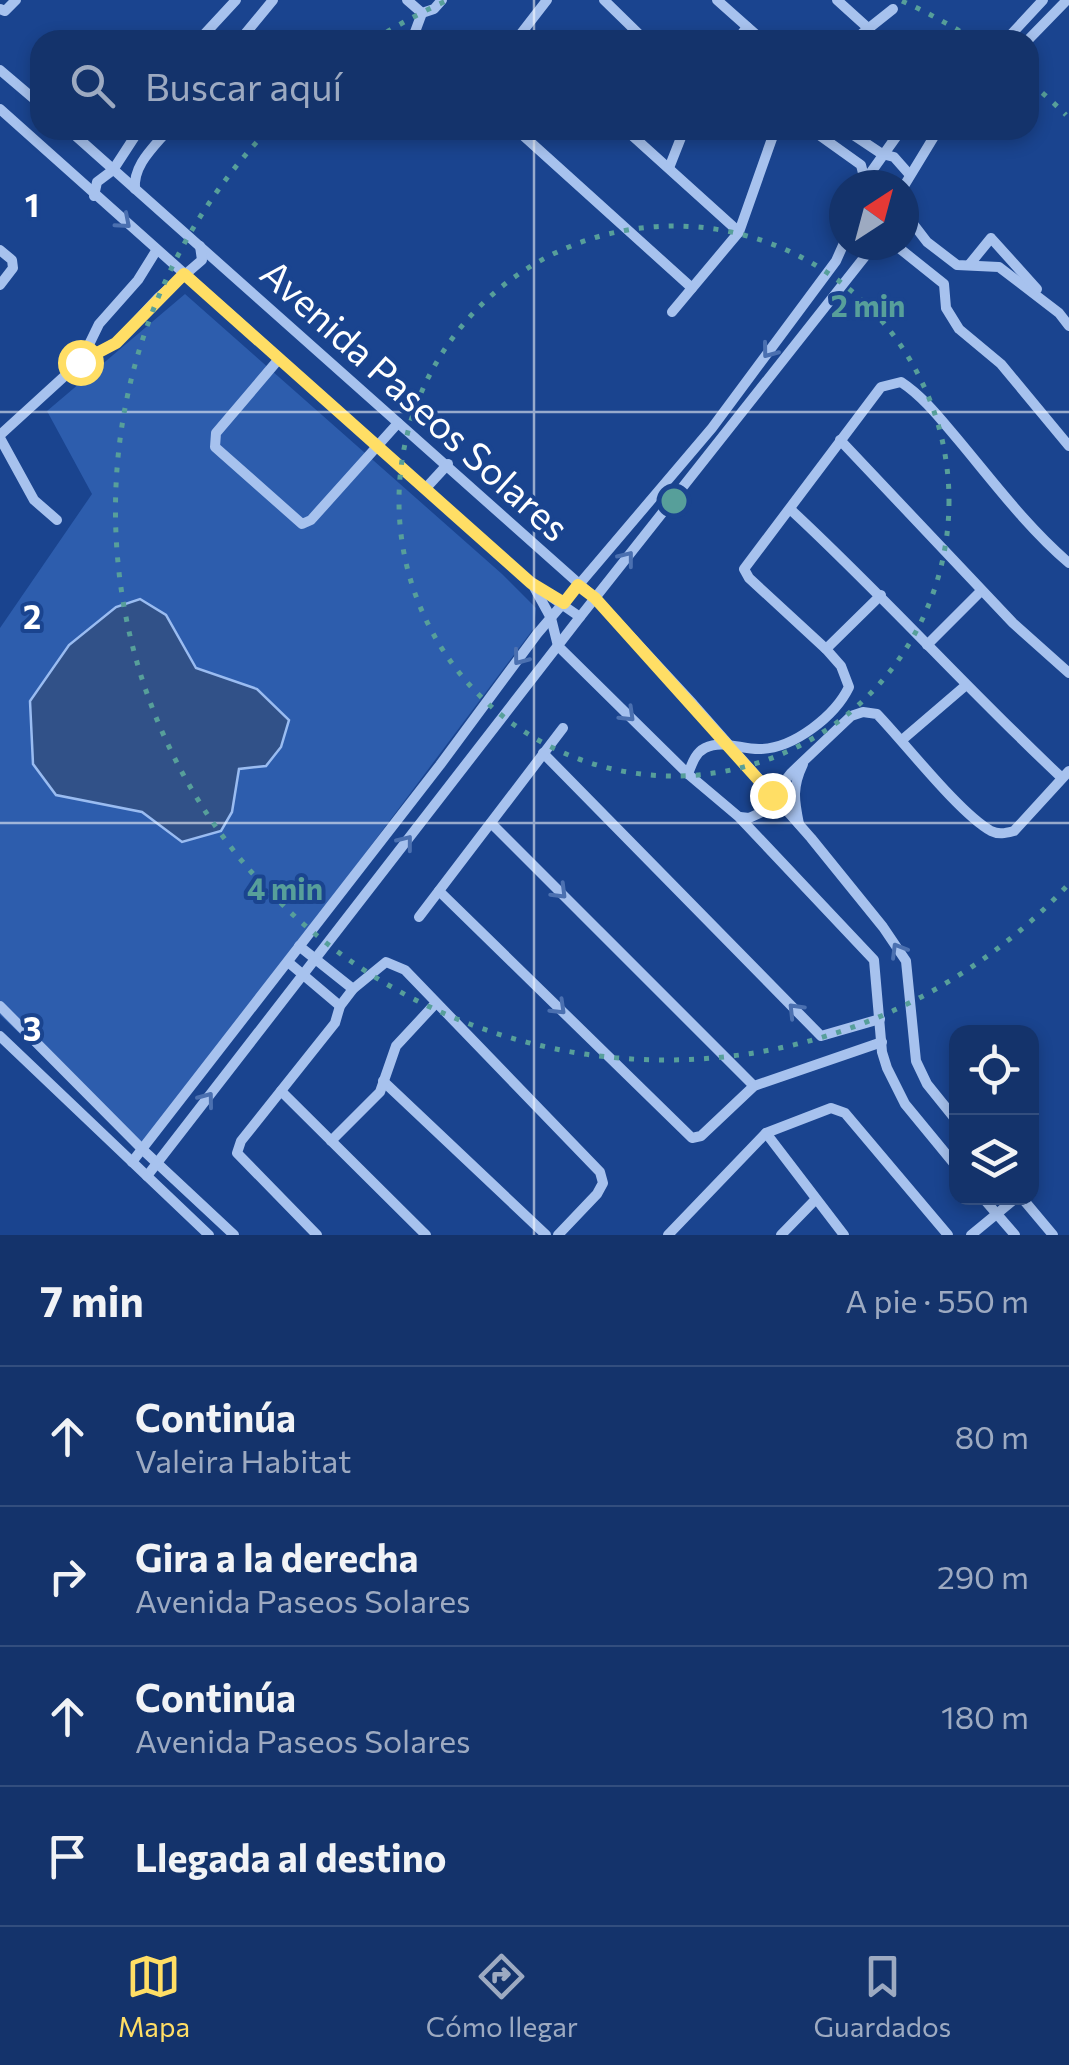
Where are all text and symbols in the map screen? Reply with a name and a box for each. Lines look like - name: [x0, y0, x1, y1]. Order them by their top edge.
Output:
- search box: [30, 30, 1039, 140]
- icon: search: [65, 58, 120, 113]
- text: Buscar aquí: [145, 62, 342, 109]
- north arrow: [829, 170, 919, 260]
- text: 1: [25, 184, 39, 224]
- one-way arrow: [112, 211, 131, 229]
- street label: Avenida Paseos Solares: [252, 248, 580, 550]
- text: 2 min: [831, 286, 905, 323]
- route start: [58, 340, 104, 386]
- one-way arrow: [763, 340, 780, 358]
- centre of rings: [656, 483, 692, 519]
- one-way arrow: [615, 551, 633, 569]
- text: 2: [23, 596, 41, 636]
- one-way arrow: [513, 646, 532, 665]
- one-way arrow: [616, 703, 634, 721]
- route end: [750, 773, 796, 819]
- one-way arrow: [394, 835, 411, 853]
- text: 4 min: [247, 869, 323, 906]
- one-way arrow: [548, 880, 566, 898]
- one-way arrow: [891, 943, 910, 961]
- one-way arrow: [547, 996, 565, 1014]
- one-way arrow: [789, 1004, 807, 1022]
- text: 3: [23, 1008, 41, 1048]
- map controls: [949, 1025, 1039, 1205]
- button: locate: [949, 1025, 1039, 1115]
- one-way arrow: [195, 1092, 212, 1110]
- button: layers: [949, 1115, 1039, 1205]
- text: 7 min: [40, 1274, 144, 1326]
- text: A pie · 550 m: [845, 1280, 1029, 1320]
- text: Continúa: [135, 1393, 296, 1440]
- icon: ahead: [40, 1409, 95, 1464]
- text: 80 m: [955, 1416, 1029, 1456]
- text: Valeira Habitat: [135, 1440, 351, 1480]
- text: Gira a la derecha: [135, 1533, 419, 1580]
- icon: right: [40, 1549, 95, 1604]
- text: 290 m: [937, 1556, 1029, 1596]
- text: Avenida Paseos Solares: [135, 1580, 471, 1620]
- text: Continúa: [135, 1673, 296, 1720]
- icon: ahead: [40, 1689, 95, 1744]
- text: 180 m: [941, 1696, 1029, 1736]
- text: Avenida Paseos Solares: [135, 1720, 471, 1760]
- icon: arrive: [40, 1829, 95, 1884]
- text: Llegada al destino: [135, 1833, 446, 1880]
- tab: Mapa: [118, 1949, 190, 2043]
- tab: Cómo llegar: [426, 1949, 578, 2043]
- tab: Guardados: [814, 1949, 951, 2043]

